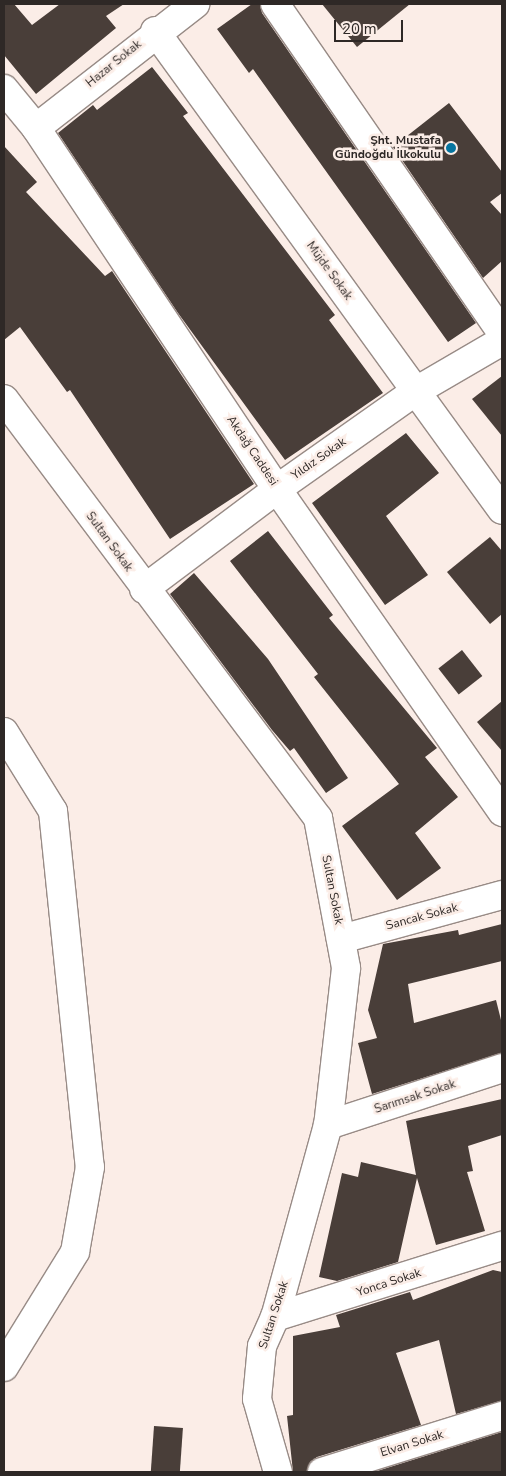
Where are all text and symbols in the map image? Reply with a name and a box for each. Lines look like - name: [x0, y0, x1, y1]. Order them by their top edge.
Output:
- scale bar: [336, 10, 405, 42]
- text: 20 m: [342, 19, 377, 39]
- street label: Hazar Sokak: [83, 37, 145, 91]
- place label: Şht. Mustafa Gündoğdu İlkokulu: [335, 134, 441, 162]
- marker: Şht. Mustafa Gündoğdu İlkokulu: [445, 142, 457, 154]
- street label: Müjde Sokak: [303, 239, 355, 303]
- street label: Akdağ Caddesi: [223, 413, 281, 489]
- street label: Yıldız Sokak: [289, 435, 349, 483]
- street label: Sultan Sokak: [82, 509, 136, 575]
- street label: Sultan Sokak: [318, 854, 346, 926]
- street label: Sancak Sokak: [384, 900, 460, 934]
- street label: Sarımsak Sokak: [373, 1077, 457, 1117]
- street label: Yonca Sokak: [355, 1266, 423, 1300]
- street label: Sultan Sokak: [256, 1279, 292, 1351]
- street label: Elvan Sokak: [379, 1428, 445, 1460]

